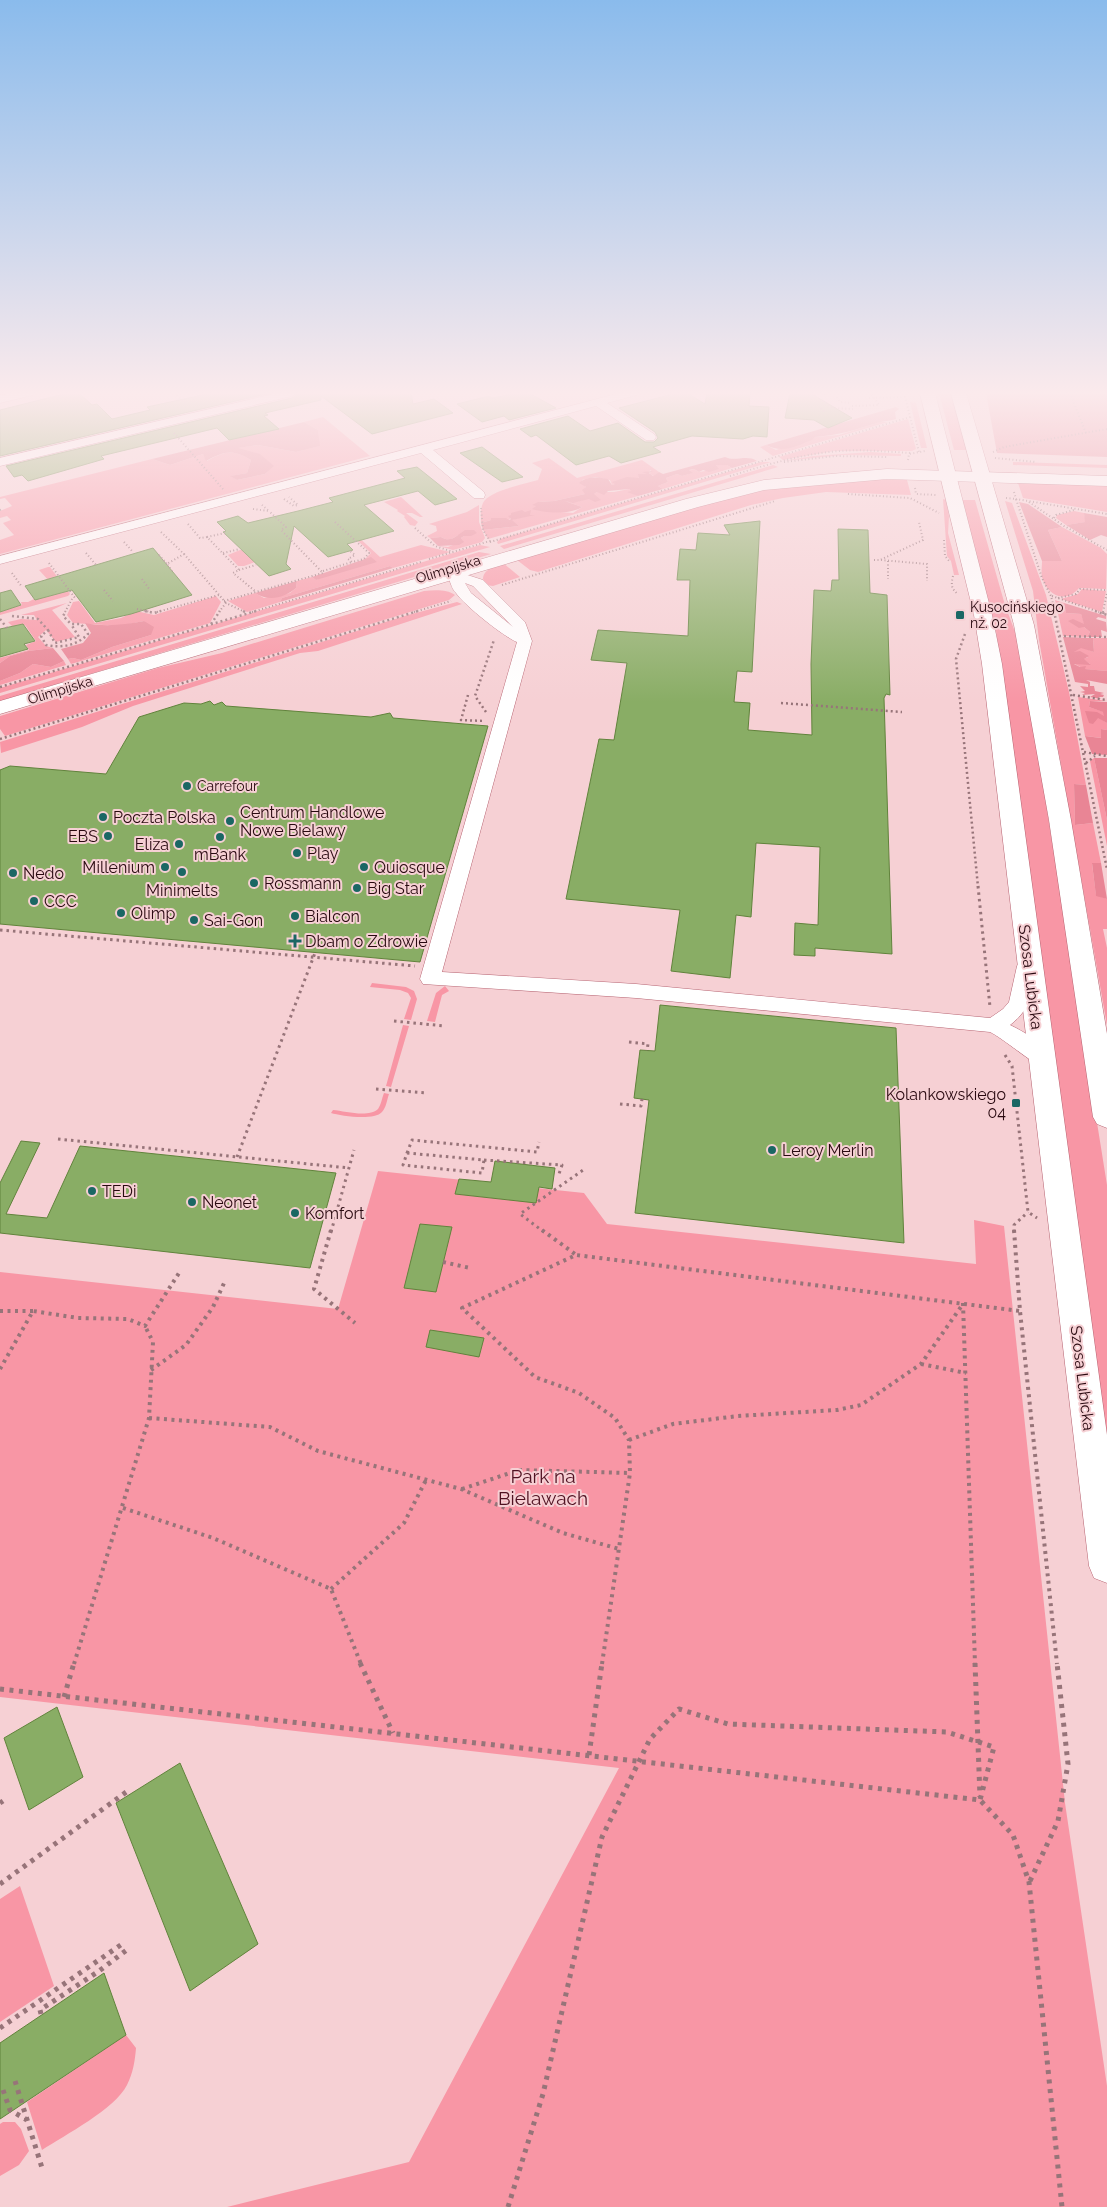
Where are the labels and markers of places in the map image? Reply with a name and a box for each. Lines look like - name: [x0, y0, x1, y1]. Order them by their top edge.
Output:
- place label: Kusocińskiego nż. 02: [970, 599, 1064, 631]
- marker: Kusocińskiego nż. 02: [954, 609, 966, 621]
- place label: Carrefour: [197, 778, 258, 794]
- marker: Carrefour: [181, 780, 193, 792]
- place label: Centrum Handlowe Nowe Bielawy: [240, 803, 384, 840]
- place label: Poczta Polska: [113, 808, 216, 827]
- marker: Poczta Polska: [97, 811, 109, 823]
- marker: Centrum Handlowe Nowe Bielawy: [224, 815, 236, 827]
- place label: EBS: [68, 827, 98, 846]
- marker: EBS: [102, 830, 114, 842]
- marker: mBank: [214, 831, 226, 843]
- place label: Eliza: [135, 835, 169, 854]
- marker: Eliza: [173, 838, 185, 850]
- place label: Play: [307, 844, 339, 863]
- place label: mBank: [194, 845, 246, 864]
- marker: Play: [291, 847, 303, 859]
- place label: Millenium: [82, 858, 155, 877]
- place label: Quiosque: [374, 858, 445, 877]
- marker: Millenium: [159, 861, 171, 873]
- marker: Quiosque: [358, 861, 370, 873]
- place label: Nedo: [23, 864, 64, 883]
- marker: Minimelts: [176, 866, 188, 878]
- marker: Nedo: [7, 867, 19, 879]
- place label: Rossmann: [264, 874, 341, 893]
- marker: Rossmann: [248, 877, 260, 889]
- place label: Big Star: [367, 879, 425, 898]
- place label: Minimelts: [146, 881, 218, 900]
- marker: Big Star: [351, 882, 363, 894]
- place label: CCC: [44, 892, 77, 911]
- marker: CCC: [28, 895, 40, 907]
- place label: Olimp: [131, 904, 176, 923]
- marker: Olimp: [115, 907, 127, 919]
- place label: Bialcon: [305, 907, 360, 926]
- marker: Bialcon: [289, 910, 301, 922]
- place label: Sai-Gon: [204, 911, 263, 930]
- marker: Sai-Gon: [188, 914, 200, 926]
- place label: Dbam o Zdrowie: [305, 932, 428, 951]
- marker: Dbam o Zdrowie: [289, 935, 301, 947]
- place label: Kolankowskiego 04: [886, 1085, 1006, 1122]
- marker: Kolankowskiego 04: [1010, 1097, 1022, 1109]
- place label: Leroy Merlin: [782, 1141, 874, 1160]
- marker: Leroy Merlin: [766, 1144, 778, 1156]
- place label: TEDi: [102, 1182, 136, 1201]
- marker: TEDi: [86, 1185, 98, 1197]
- place label: Neonet: [202, 1193, 258, 1212]
- marker: Neonet: [186, 1196, 198, 1208]
- place label: Komfort: [305, 1204, 365, 1223]
- marker: Komfort: [289, 1207, 301, 1219]

